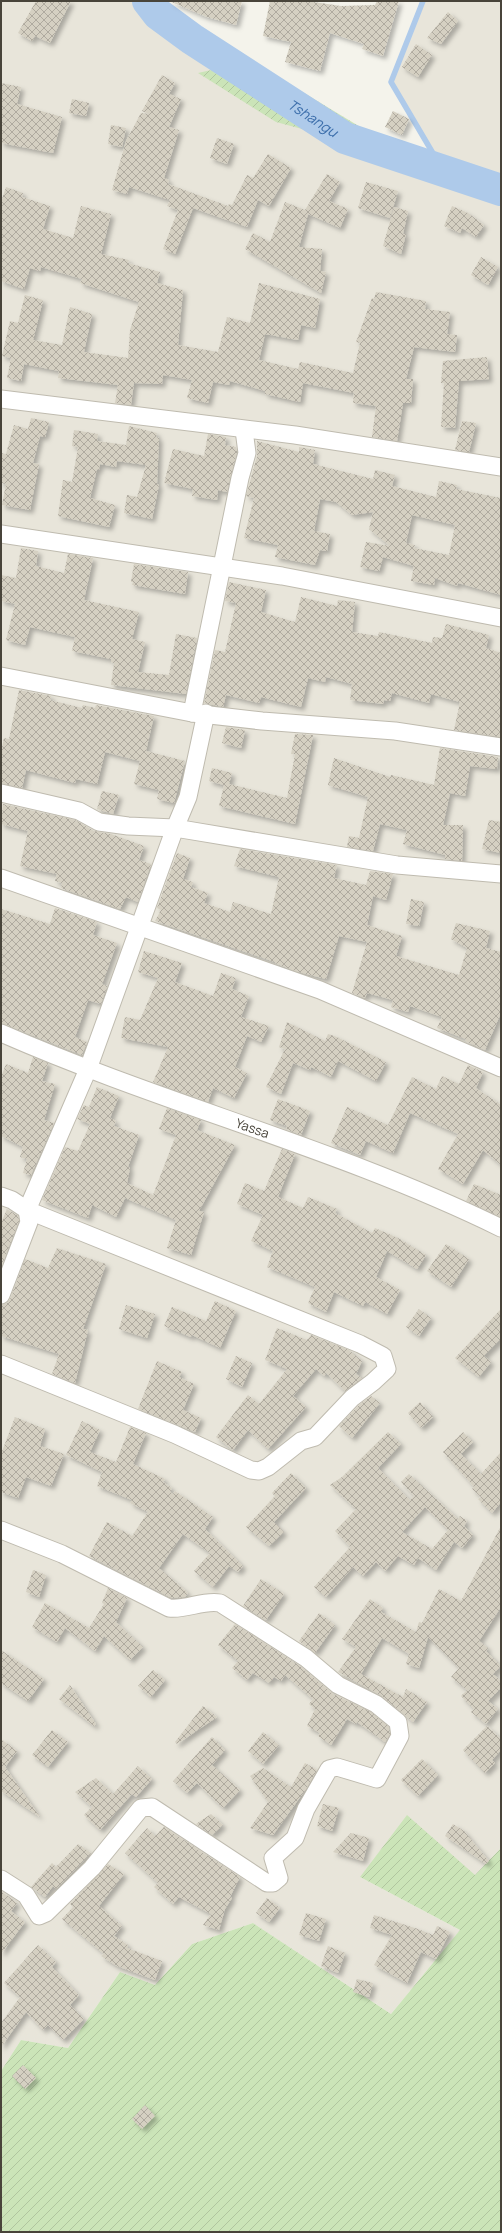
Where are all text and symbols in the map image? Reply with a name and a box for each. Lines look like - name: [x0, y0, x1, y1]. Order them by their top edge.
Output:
- water label: Tshangu: [285, 94, 343, 142]
- street label: Yassa: [233, 1114, 272, 1142]

